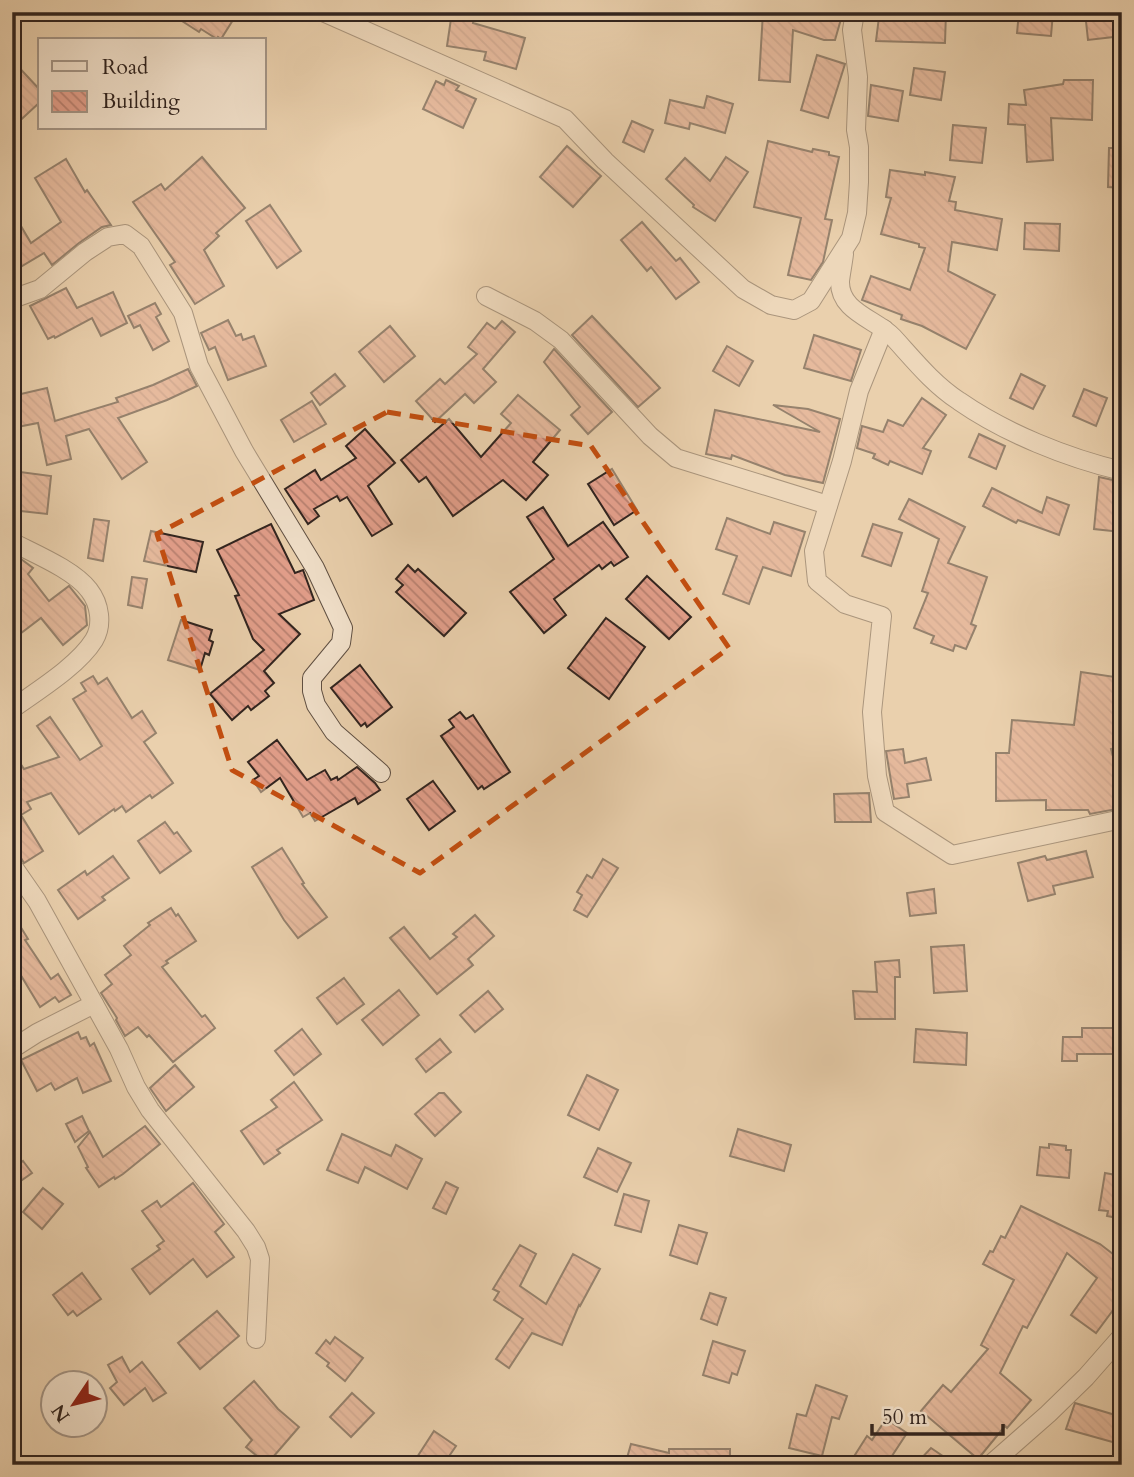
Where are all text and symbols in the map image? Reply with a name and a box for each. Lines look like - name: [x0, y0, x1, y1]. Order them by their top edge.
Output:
- legend: [38, 38, 266, 130]
- text: Road: [102, 53, 148, 82]
- text: Building: [102, 87, 180, 116]
- north arrow: [38, 1368, 108, 1438]
- scale bar: [872, 1393, 1003, 1437]
- text: N: [45, 1399, 76, 1427]
- text: 50 m: [882, 1403, 927, 1432]

